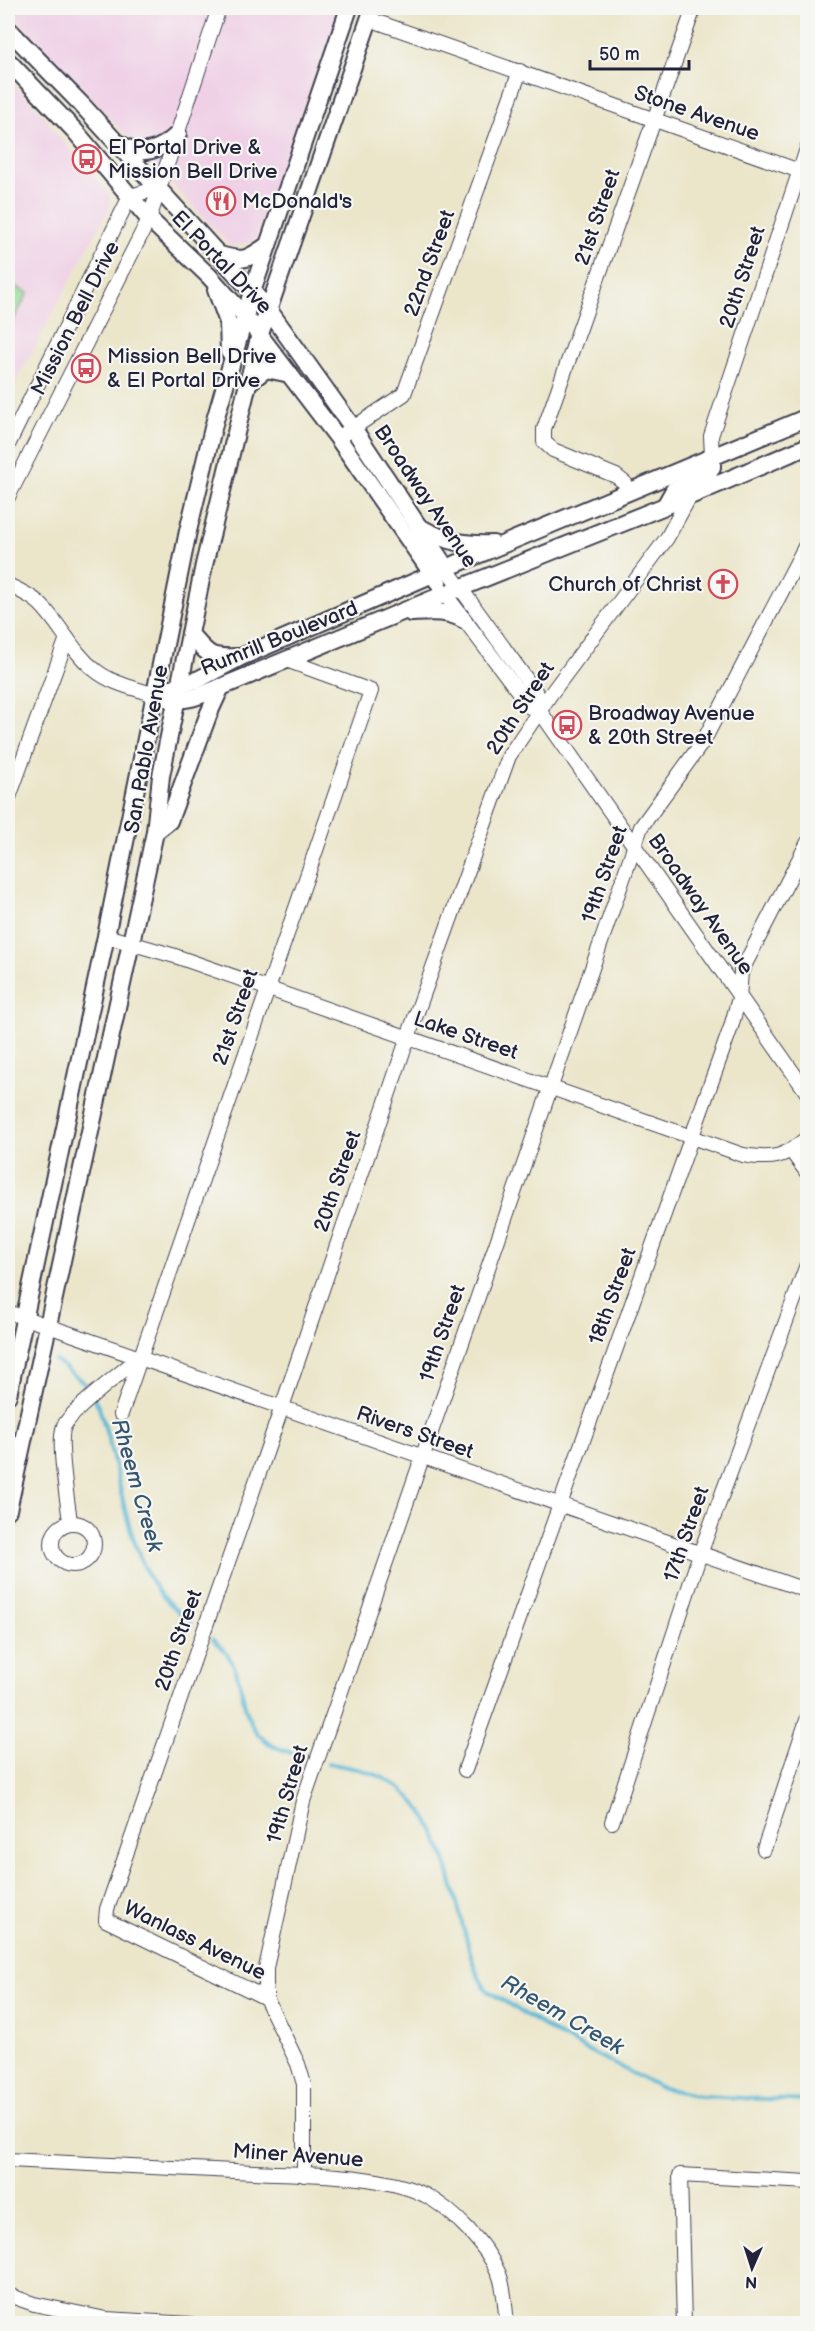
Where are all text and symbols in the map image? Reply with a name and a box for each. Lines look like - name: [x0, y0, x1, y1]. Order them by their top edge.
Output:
- scale bar: [590, 33, 689, 71]
- text: 50 m: [599, 44, 640, 65]
- street label: Stone Avenue: [631, 80, 763, 147]
- place label: El Portal Drive & Mission Bell Drive: [108, 135, 277, 184]
- bus stop icon: El Portal Drive & Mission Bell Drive: [71, 143, 103, 175]
- street label: 21st Street: [569, 165, 626, 268]
- restaurant icon: McDonald's: [205, 185, 237, 217]
- place label: McDonald's: [242, 189, 352, 214]
- street label: El Portal Drive: [166, 206, 277, 319]
- street label: 22nd Street: [399, 206, 460, 320]
- street label: 20th Street: [714, 222, 771, 331]
- street label: Mission Bell Drive: [26, 237, 125, 399]
- place label: Mission Bell Drive & El Portal Drive: [107, 344, 276, 393]
- bus stop icon: Mission Bell Drive & El Portal Drive: [70, 352, 102, 384]
- street label: Broadway Avenue: [369, 420, 483, 572]
- church icon: Church of Christ: [707, 568, 739, 600]
- place label: Church of Christ: [548, 572, 703, 597]
- street label: Rumrill Boulevard: [197, 596, 361, 681]
- street label: 20th Street: [481, 657, 560, 759]
- street label: San Pablo Avenue: [119, 663, 174, 835]
- place label: Broadway Avenue & 20th Street: [588, 701, 755, 750]
- bus stop icon: Broadway Avenue & 20th Street: [551, 709, 583, 741]
- street label: 19th Street: [576, 822, 633, 926]
- street label: Broadway Avenue: [643, 829, 759, 980]
- street label: 21st Street: [207, 965, 264, 1068]
- street label: Lake Street: [410, 1006, 522, 1065]
- street label: 20th Street: [308, 1127, 367, 1235]
- street label: 18th Street: [583, 1244, 642, 1348]
- street label: 19th Street: [414, 1281, 471, 1385]
- street label: Rivers Street: [353, 1401, 477, 1464]
- water label: Rheem Creek: [105, 1416, 169, 1556]
- street label: 17th Street: [658, 1483, 715, 1585]
- street label: 20th Street: [149, 1586, 208, 1694]
- street label: 19th Street: [262, 1742, 314, 1846]
- street label: Wanlass Avenue: [120, 1895, 270, 1986]
- water label: Rheem Creek: [496, 1969, 629, 2062]
- street label: Miner Avenue: [232, 2138, 364, 2173]
- north arrow: [722, 2238, 782, 2298]
- text: N: [745, 2272, 758, 2291]

